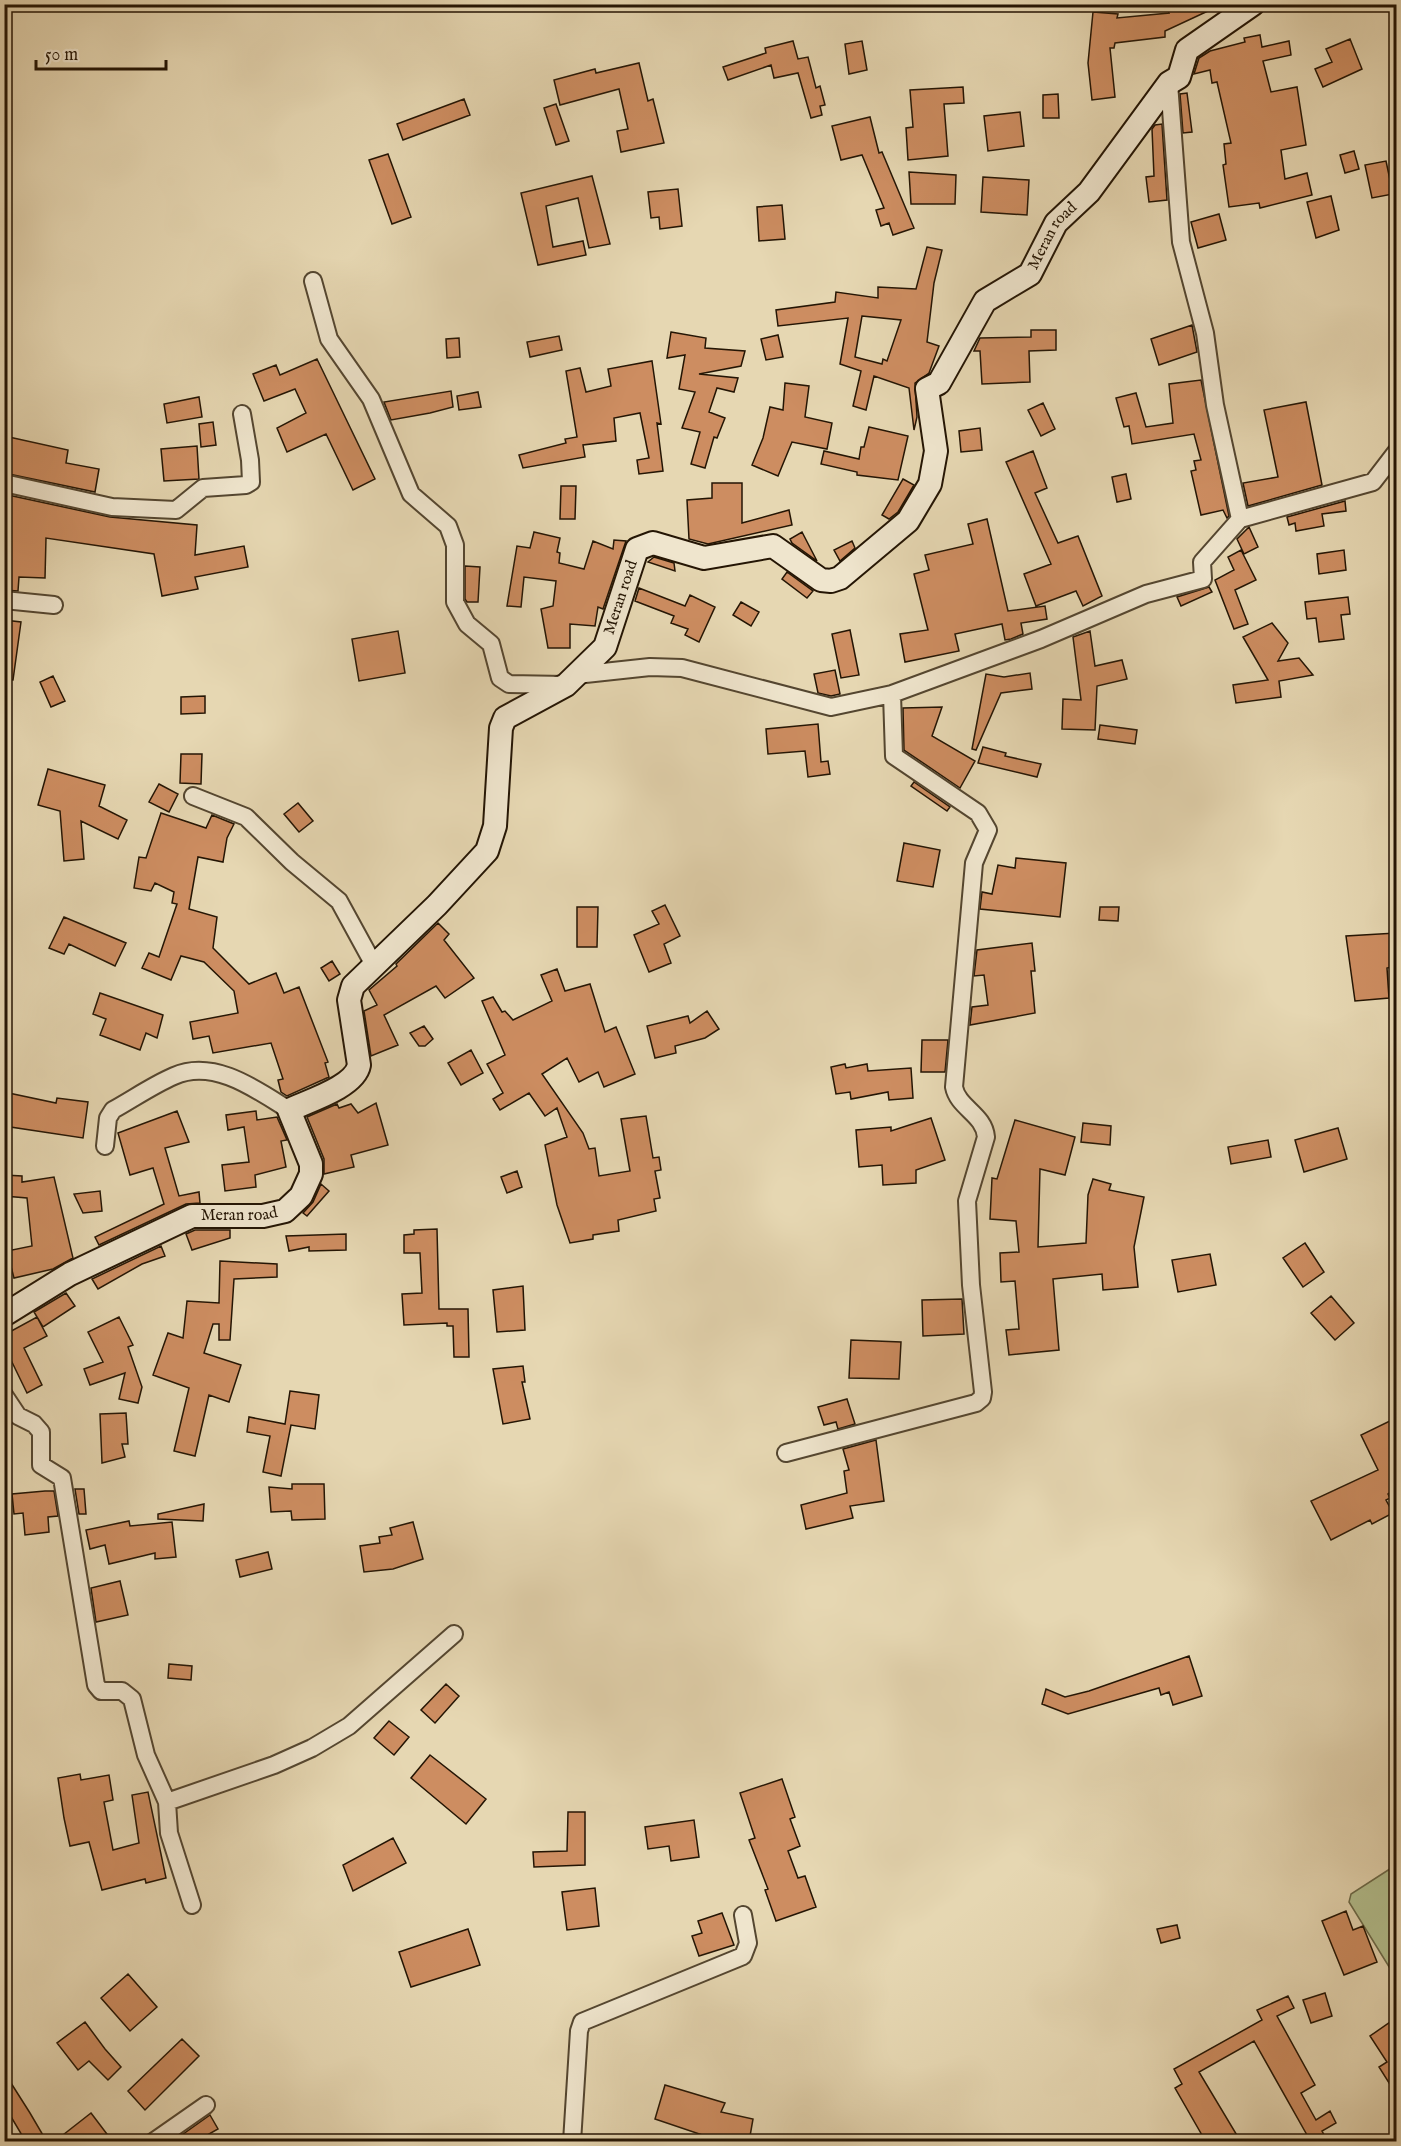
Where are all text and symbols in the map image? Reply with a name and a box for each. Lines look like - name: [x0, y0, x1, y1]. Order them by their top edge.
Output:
- scale bar: [36, 33, 166, 71]
- text: 50 m: [45, 44, 78, 67]
- street label: Meran road: [1024, 198, 1082, 273]
- street label: Meran road: [600, 557, 643, 637]
- street label: Meran road: [201, 1203, 280, 1226]

